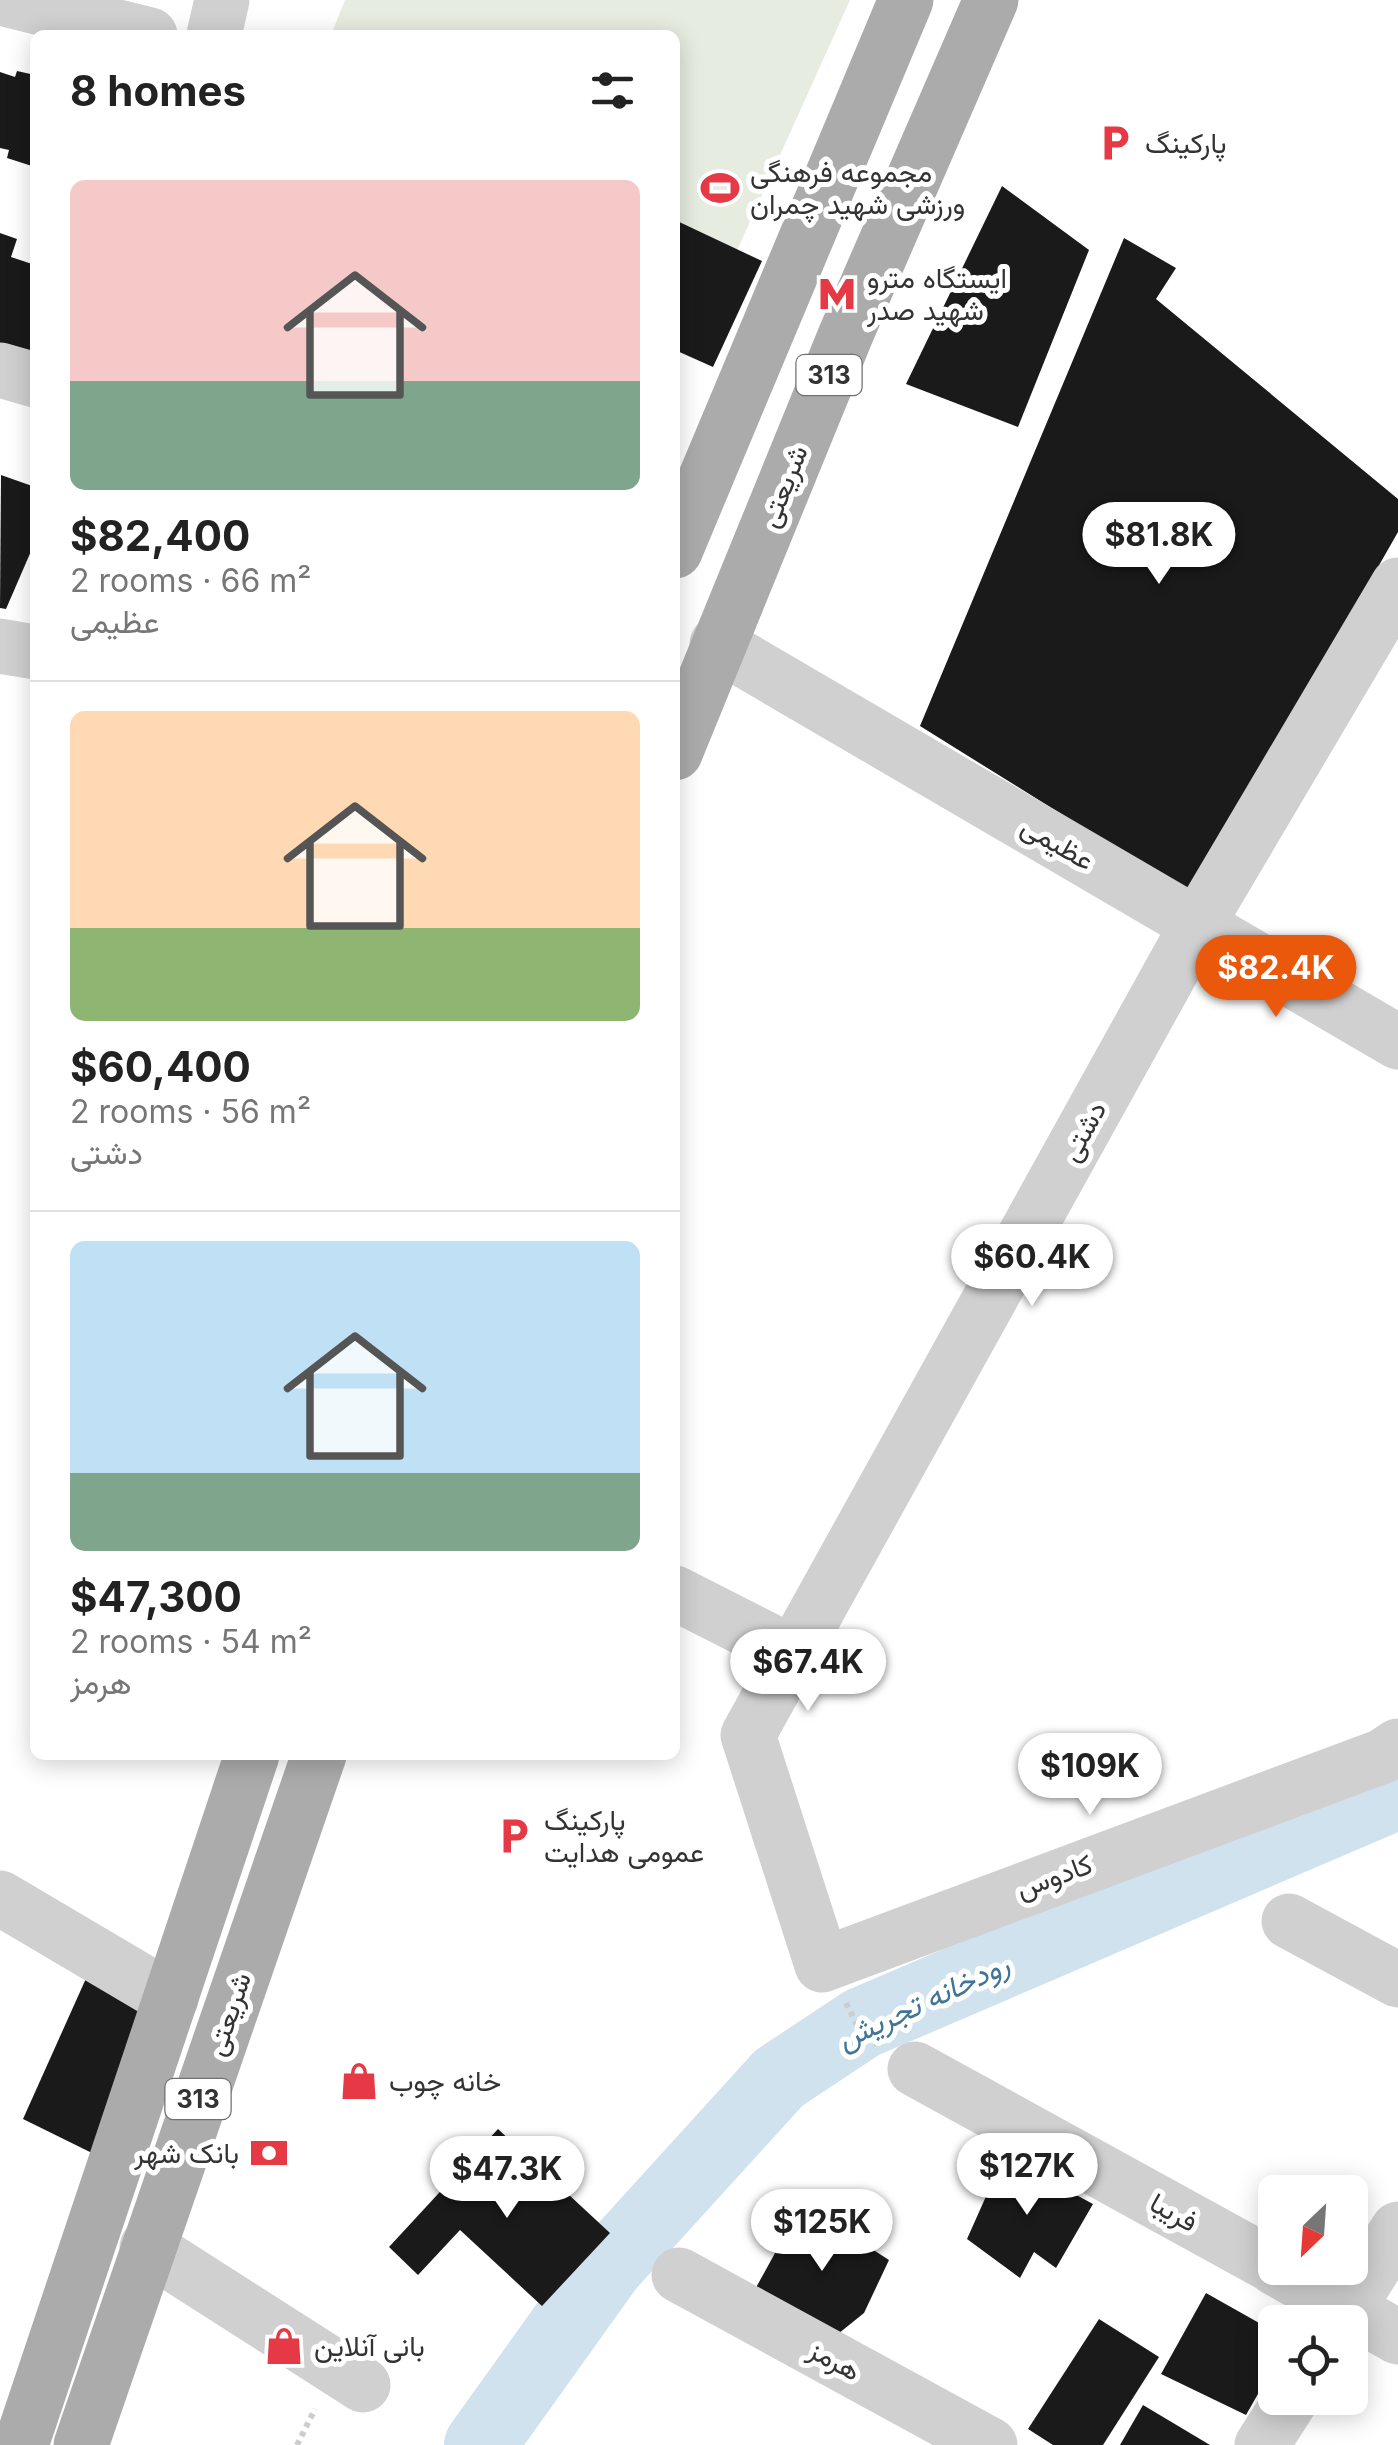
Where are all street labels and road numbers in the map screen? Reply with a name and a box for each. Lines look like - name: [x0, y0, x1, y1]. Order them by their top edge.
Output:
- road number: 313: [796, 355, 862, 395]
- street label: شریعتی: [751, 440, 816, 533]
- street label: عظیمی: [1016, 809, 1100, 877]
- street label: دشتی: [1053, 1095, 1113, 1167]
- street label: کادوس: [1011, 1847, 1097, 1906]
- street label: شریعتی: [198, 1968, 259, 2060]
- road number: 313: [166, 2079, 230, 2119]
- street label: فریبا: [1144, 2185, 1204, 2240]
- street label: هرمز: [802, 2332, 867, 2389]

